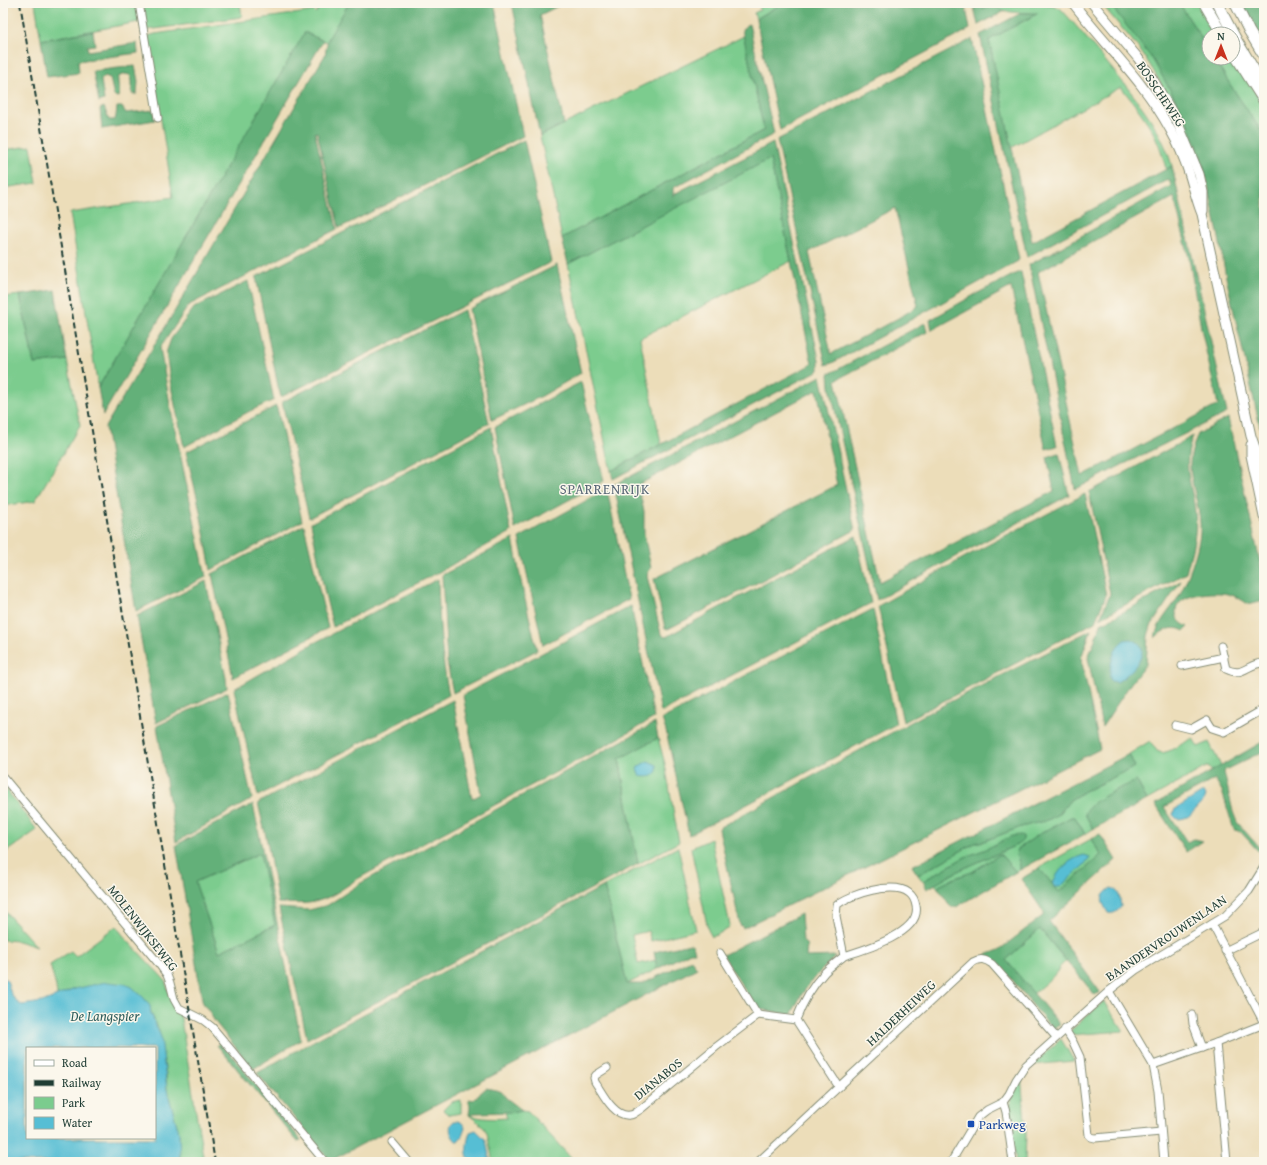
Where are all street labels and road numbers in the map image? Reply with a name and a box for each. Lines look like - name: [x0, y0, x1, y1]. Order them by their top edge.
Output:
- street label: BOSSCHEWEG: [1132, 57, 1190, 131]
- street label: MOLENWIJKSEWEG: [103, 881, 183, 975]
- street label: BAANDERVROUWENLAAN: [1102, 890, 1231, 986]
- street label: HALDERHEIWEG: [862, 975, 940, 1050]
- street label: DIANABOS: [630, 1053, 686, 1105]

